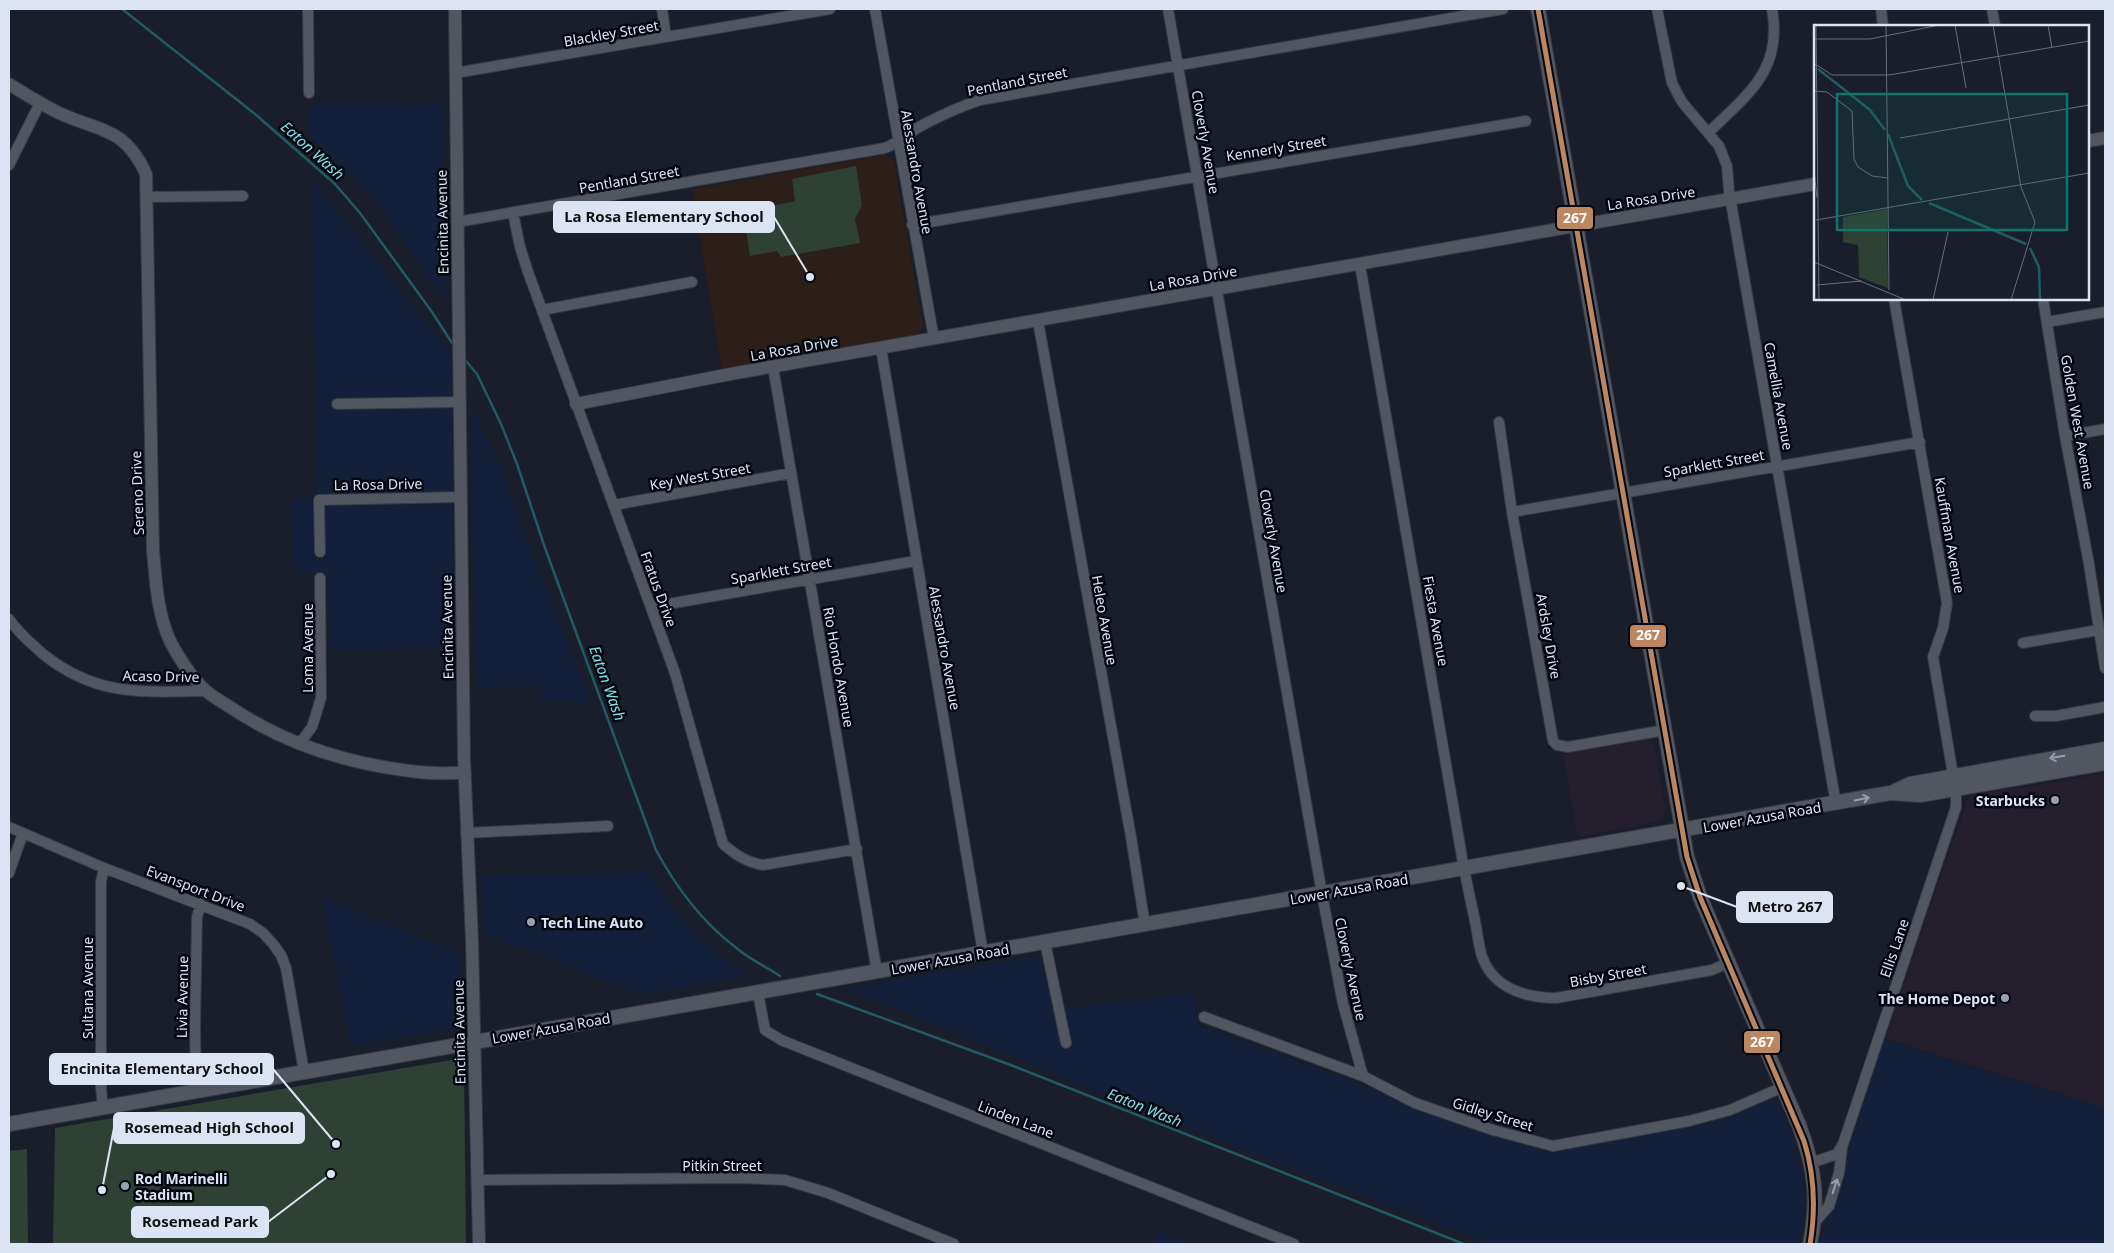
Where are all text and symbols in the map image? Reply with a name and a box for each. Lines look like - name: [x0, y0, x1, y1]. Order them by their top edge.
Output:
- street label: Blackley Street: [562, 15, 660, 51]
- inset map: [1814, 25, 2089, 300]
- street label: Pentland Street: [965, 62, 1069, 100]
- street label: Cloverly Avenue: [1188, 89, 1224, 195]
- street label: Alessandro Avenue: [897, 108, 937, 236]
- water label: Eaton Wash: [277, 116, 349, 184]
- street label: Kennerly Street: [1225, 131, 1327, 165]
- street label: Pentland Street: [577, 161, 681, 197]
- street label: Encinita Avenue: [432, 169, 452, 275]
- street label: La Rosa Drive: [1606, 182, 1696, 214]
- callout: La Rosa Elementary School: [554, 202, 774, 232]
- text: La Rosa Elementary School: [564, 206, 764, 226]
- line badge: 267: [1556, 206, 1594, 230]
- text: 267: [1563, 208, 1587, 227]
- street label: La Rosa Drive: [1148, 261, 1238, 295]
- street label: La Rosa Drive: [749, 331, 839, 365]
- street label: Camellia Avenue: [1760, 341, 1798, 452]
- street label: Golden West Avenue: [2057, 353, 2099, 491]
- street label: Sparklett Street: [1662, 445, 1766, 481]
- street label: Sereno Drive: [126, 450, 148, 535]
- street label: Key West Street: [648, 458, 752, 494]
- street label: La Rosa Drive: [333, 474, 423, 494]
- street label: Kauffman Avenue: [1930, 476, 1970, 594]
- street label: Cloverly Avenue: [1256, 488, 1292, 594]
- street label: Fratus Drive: [637, 548, 682, 630]
- street label: Sparklett Street: [729, 552, 833, 588]
- street label: Encinita Avenue: [437, 574, 457, 680]
- street label: Heleo Avenue: [1088, 574, 1122, 667]
- street label: Fiesta Avenue: [1419, 574, 1453, 668]
- street label: Alessandro Avenue: [925, 584, 965, 712]
- street label: Ardsley Drive: [1532, 592, 1566, 680]
- street label: Loma Avenue: [298, 603, 317, 693]
- street label: Rio Hondo Avenue: [819, 605, 859, 729]
- line badge: 267: [1629, 624, 1667, 648]
- text: 267: [1636, 625, 1660, 644]
- water label: Eaton Wash: [585, 643, 631, 723]
- street label: Acaso Drive: [122, 666, 200, 686]
- one-way arrow: [2050, 752, 2066, 762]
- place label: Starbucks: [1976, 791, 2045, 810]
- one-way arrow: [1854, 793, 1870, 803]
- marker: Starbucks: [2049, 794, 2061, 806]
- street label: Lower Azusa Road: [1701, 797, 1823, 837]
- street label: Evansport Drive: [144, 860, 248, 916]
- street label: Lower Azusa Road: [1288, 869, 1410, 909]
- callout: Metro 267: [1737, 892, 1832, 922]
- text: Metro 267: [1747, 896, 1823, 916]
- place label: Tech Line Auto: [541, 913, 643, 932]
- marker: Tech Line Auto: [525, 916, 537, 928]
- street label: Cloverly Avenue: [1331, 916, 1371, 1022]
- street label: Ellis Lane: [1875, 916, 1913, 980]
- street label: Sultana Avenue: [78, 937, 97, 1039]
- street label: Lower Azusa Road: [889, 939, 1011, 979]
- street label: Livia Avenue: [172, 956, 192, 1038]
- street label: Bisby Street: [1568, 959, 1648, 991]
- street label: Encinita Avenue: [449, 979, 469, 1085]
- place label: The Home Depot: [1878, 989, 1995, 1008]
- marker: The Home Depot: [1999, 992, 2011, 1004]
- street label: Lower Azusa Road: [490, 1008, 612, 1048]
- line badge: 267: [1743, 1030, 1781, 1054]
- text: 267: [1750, 1032, 1774, 1051]
- callout: Encinita Elementary School: [50, 1054, 273, 1084]
- text: Encinita Elementary School: [61, 1058, 263, 1078]
- water label: Eaton Wash: [1105, 1083, 1185, 1131]
- street label: Gidley Street: [1450, 1093, 1536, 1135]
- street label: Linden Lane: [975, 1096, 1057, 1142]
- callout: Rosemead High School: [114, 1113, 304, 1143]
- text: Rosemead High School: [124, 1117, 294, 1137]
- street label: Pitkin Street: [682, 1156, 762, 1175]
- place label: Rod Marinelli Stadium: [135, 1169, 227, 1204]
- one-way arrow: [1831, 1179, 1840, 1195]
- marker: Rod Marinelli Stadium: [119, 1180, 131, 1192]
- callout: Rosemead Park: [132, 1207, 268, 1237]
- text: Rosemead Park: [142, 1211, 259, 1231]

